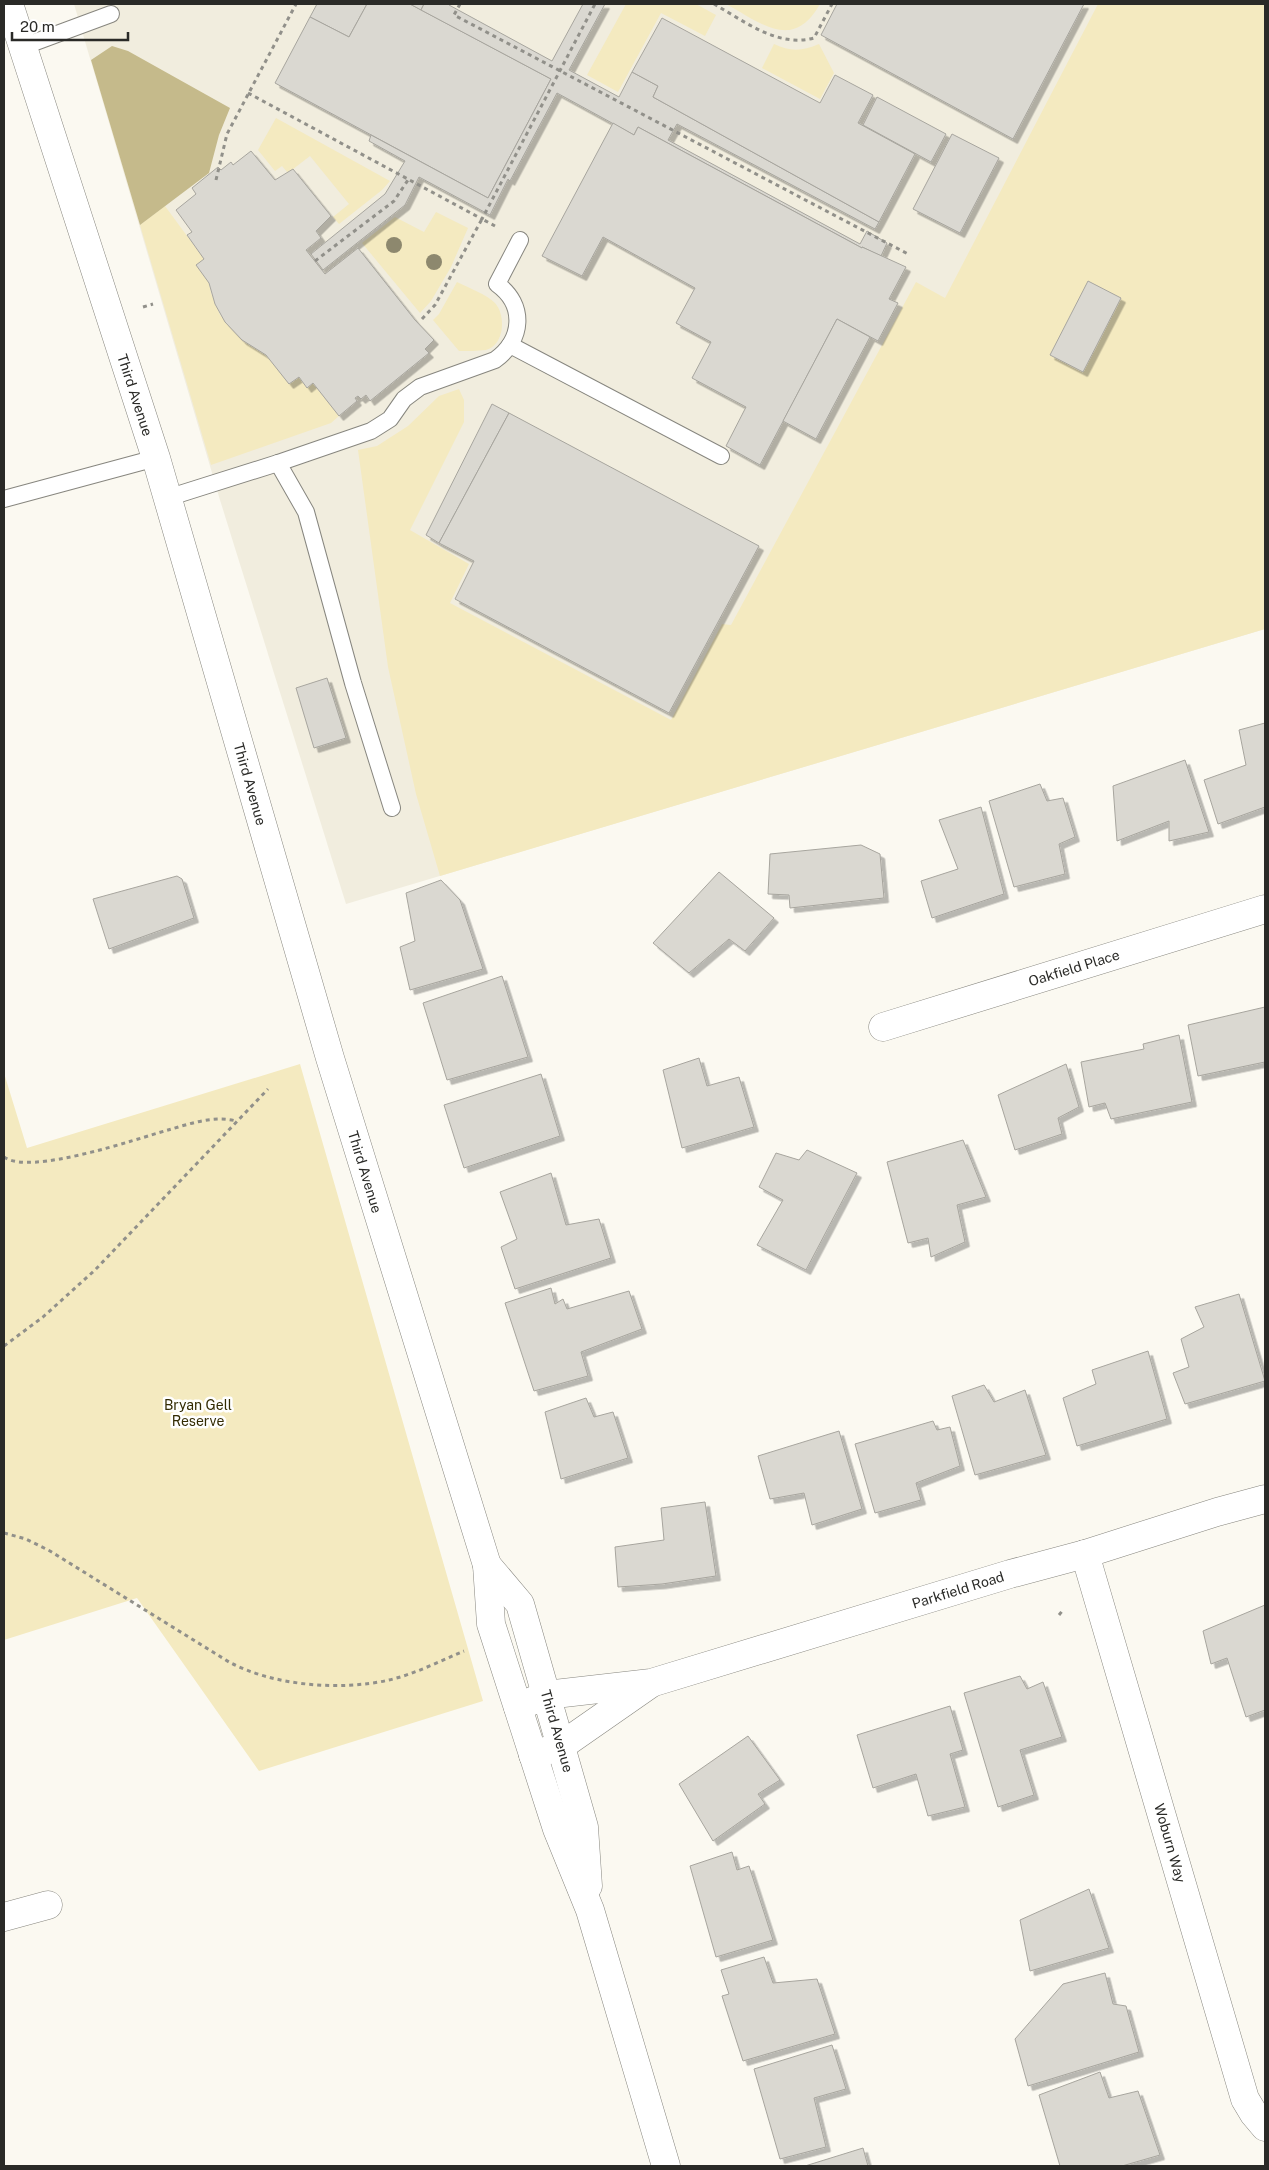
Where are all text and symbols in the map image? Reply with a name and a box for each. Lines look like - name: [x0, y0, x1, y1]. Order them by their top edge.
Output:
- scale bar: [12, 10, 129, 42]
- text: 20 m: [20, 18, 55, 35]
- street label: Third Avenue: [114, 352, 156, 438]
- street label: Third Avenue: [231, 741, 269, 827]
- street label: Oakfield Place: [1027, 947, 1122, 989]
- street label: Third Avenue: [345, 1129, 385, 1215]
- park label: Bryan Gell Reserve: [164, 1397, 232, 1429]
- street label: Parkfield Road: [910, 1568, 1006, 1612]
- street label: Third Avenue: [538, 1688, 576, 1774]
- street label: Woburn Way: [1151, 1802, 1189, 1885]

